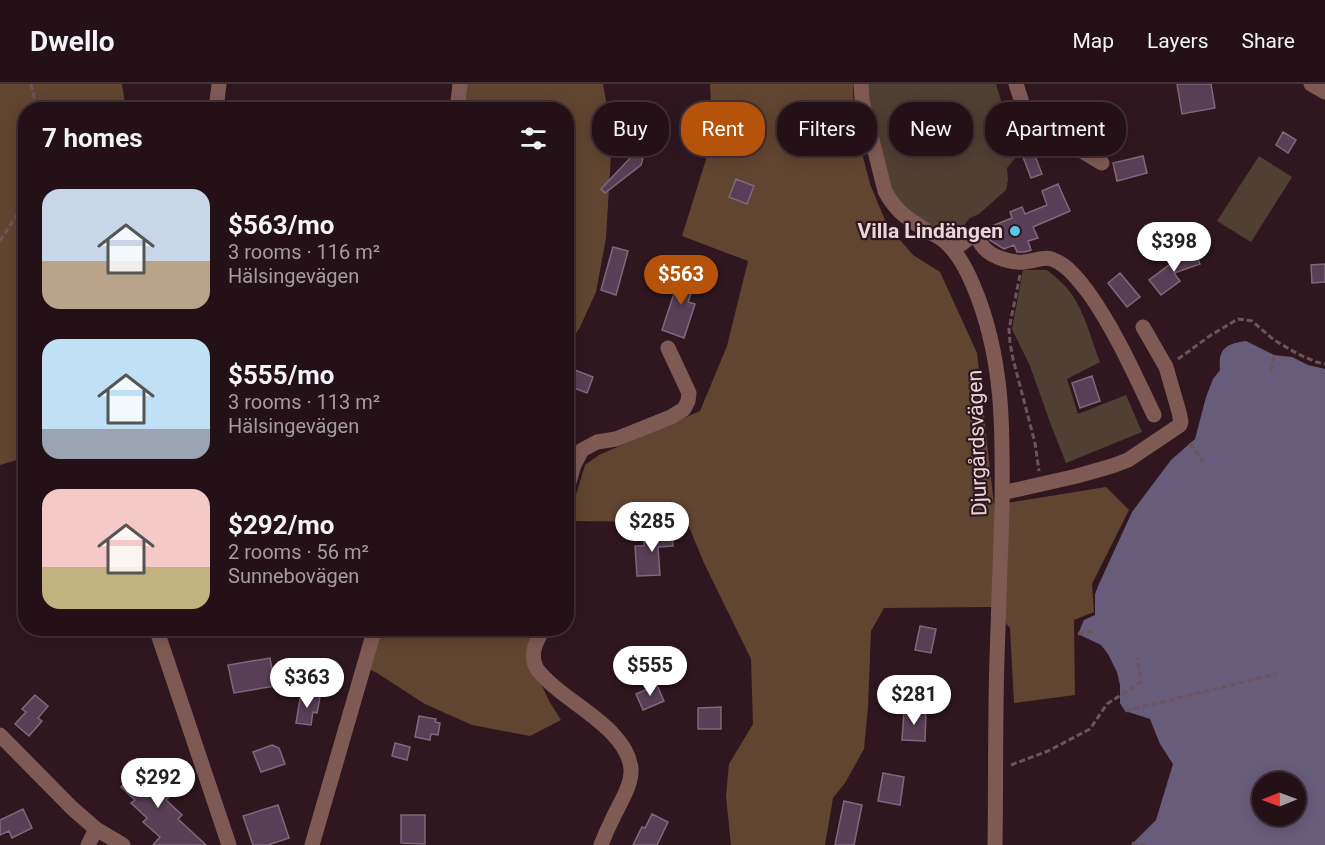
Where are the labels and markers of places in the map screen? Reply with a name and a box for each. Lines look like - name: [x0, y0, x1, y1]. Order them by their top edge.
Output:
- place label: Villa Lindängen: [858, 219, 1003, 243]
- pin: $398: [1138, 222, 1210, 273]
- marker: Villa Lindängen: [1008, 224, 1022, 238]
- pin: $563: [645, 255, 717, 306]
- pin: $285: [616, 502, 688, 553]
- pin: $555: [614, 646, 686, 697]
- pin: $363: [271, 658, 343, 709]
- pin: $281: [878, 675, 950, 726]
- pin: $292: [122, 758, 194, 809]

